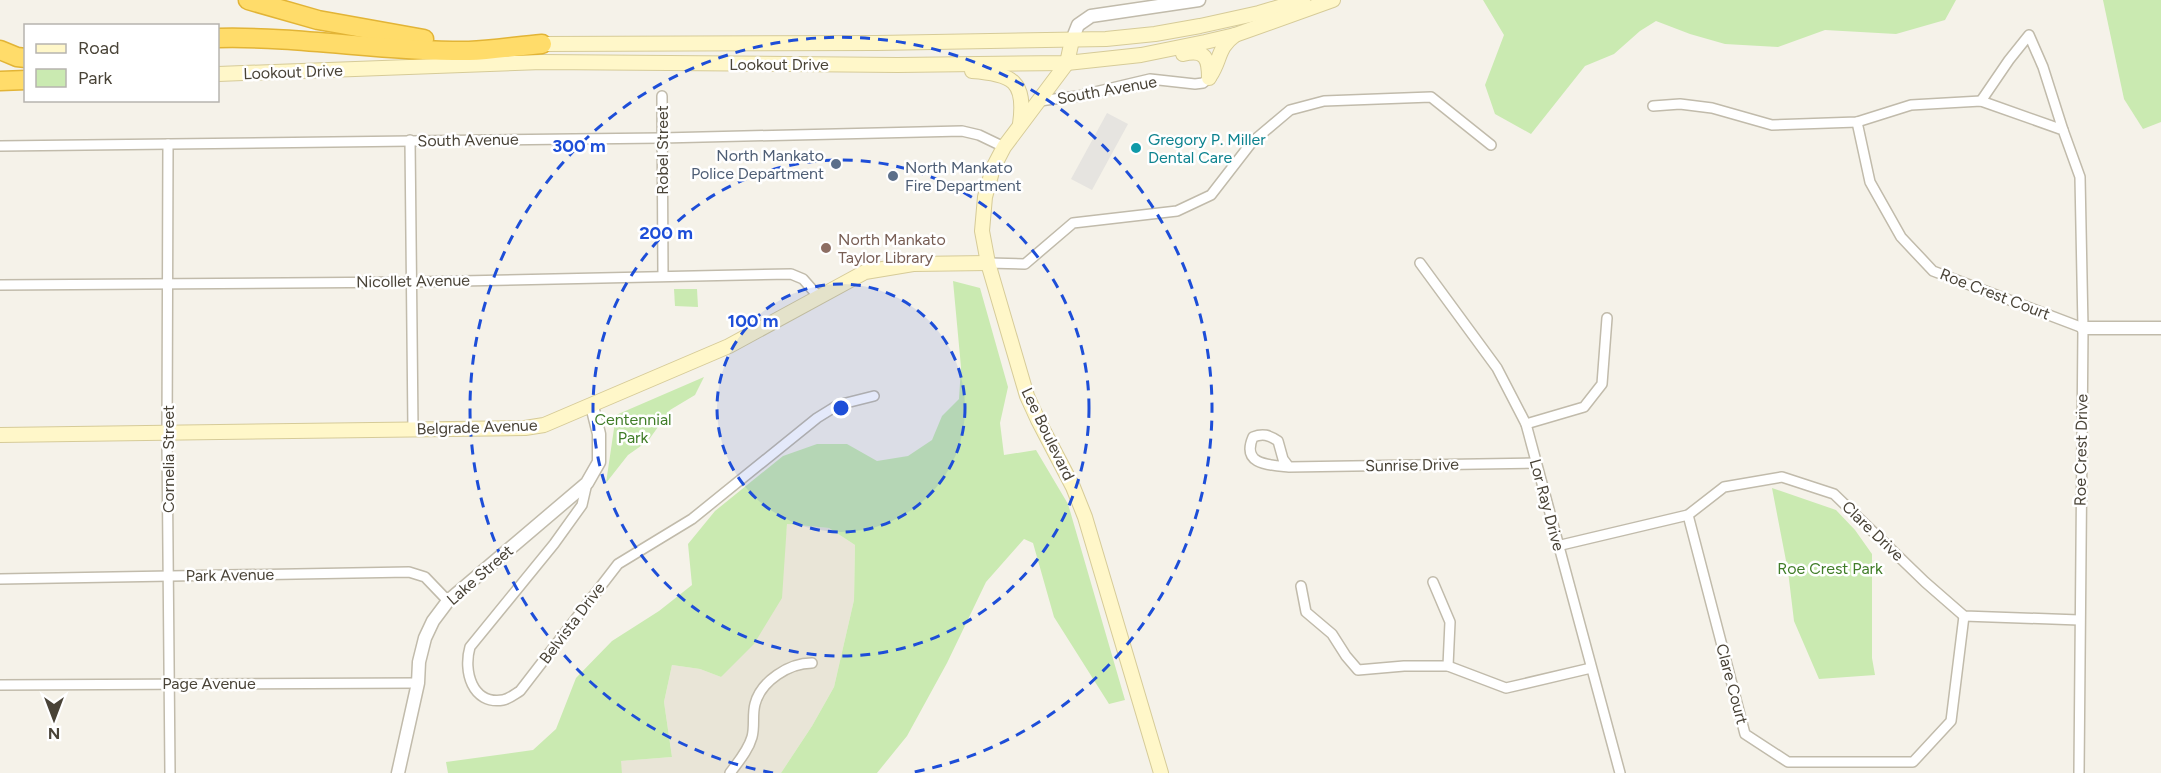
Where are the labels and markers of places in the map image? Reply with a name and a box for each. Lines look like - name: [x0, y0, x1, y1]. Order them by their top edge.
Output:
- place label: Gregory P. Miller Dental Care: [1148, 130, 1266, 167]
- marker: Gregory P. Miller Dental Care: [1129, 141, 1143, 155]
- place label: North Mankato Police Department: [691, 146, 824, 183]
- marker: North Mankato Police Department: [829, 157, 843, 171]
- place label: North Mankato Fire Department: [905, 158, 1022, 195]
- marker: North Mankato Fire Department: [886, 169, 900, 183]
- place label: North Mankato Taylor Library: [838, 230, 946, 267]
- marker: North Mankato Taylor Library: [819, 241, 833, 255]
- centre of rings: [831, 398, 851, 418]

